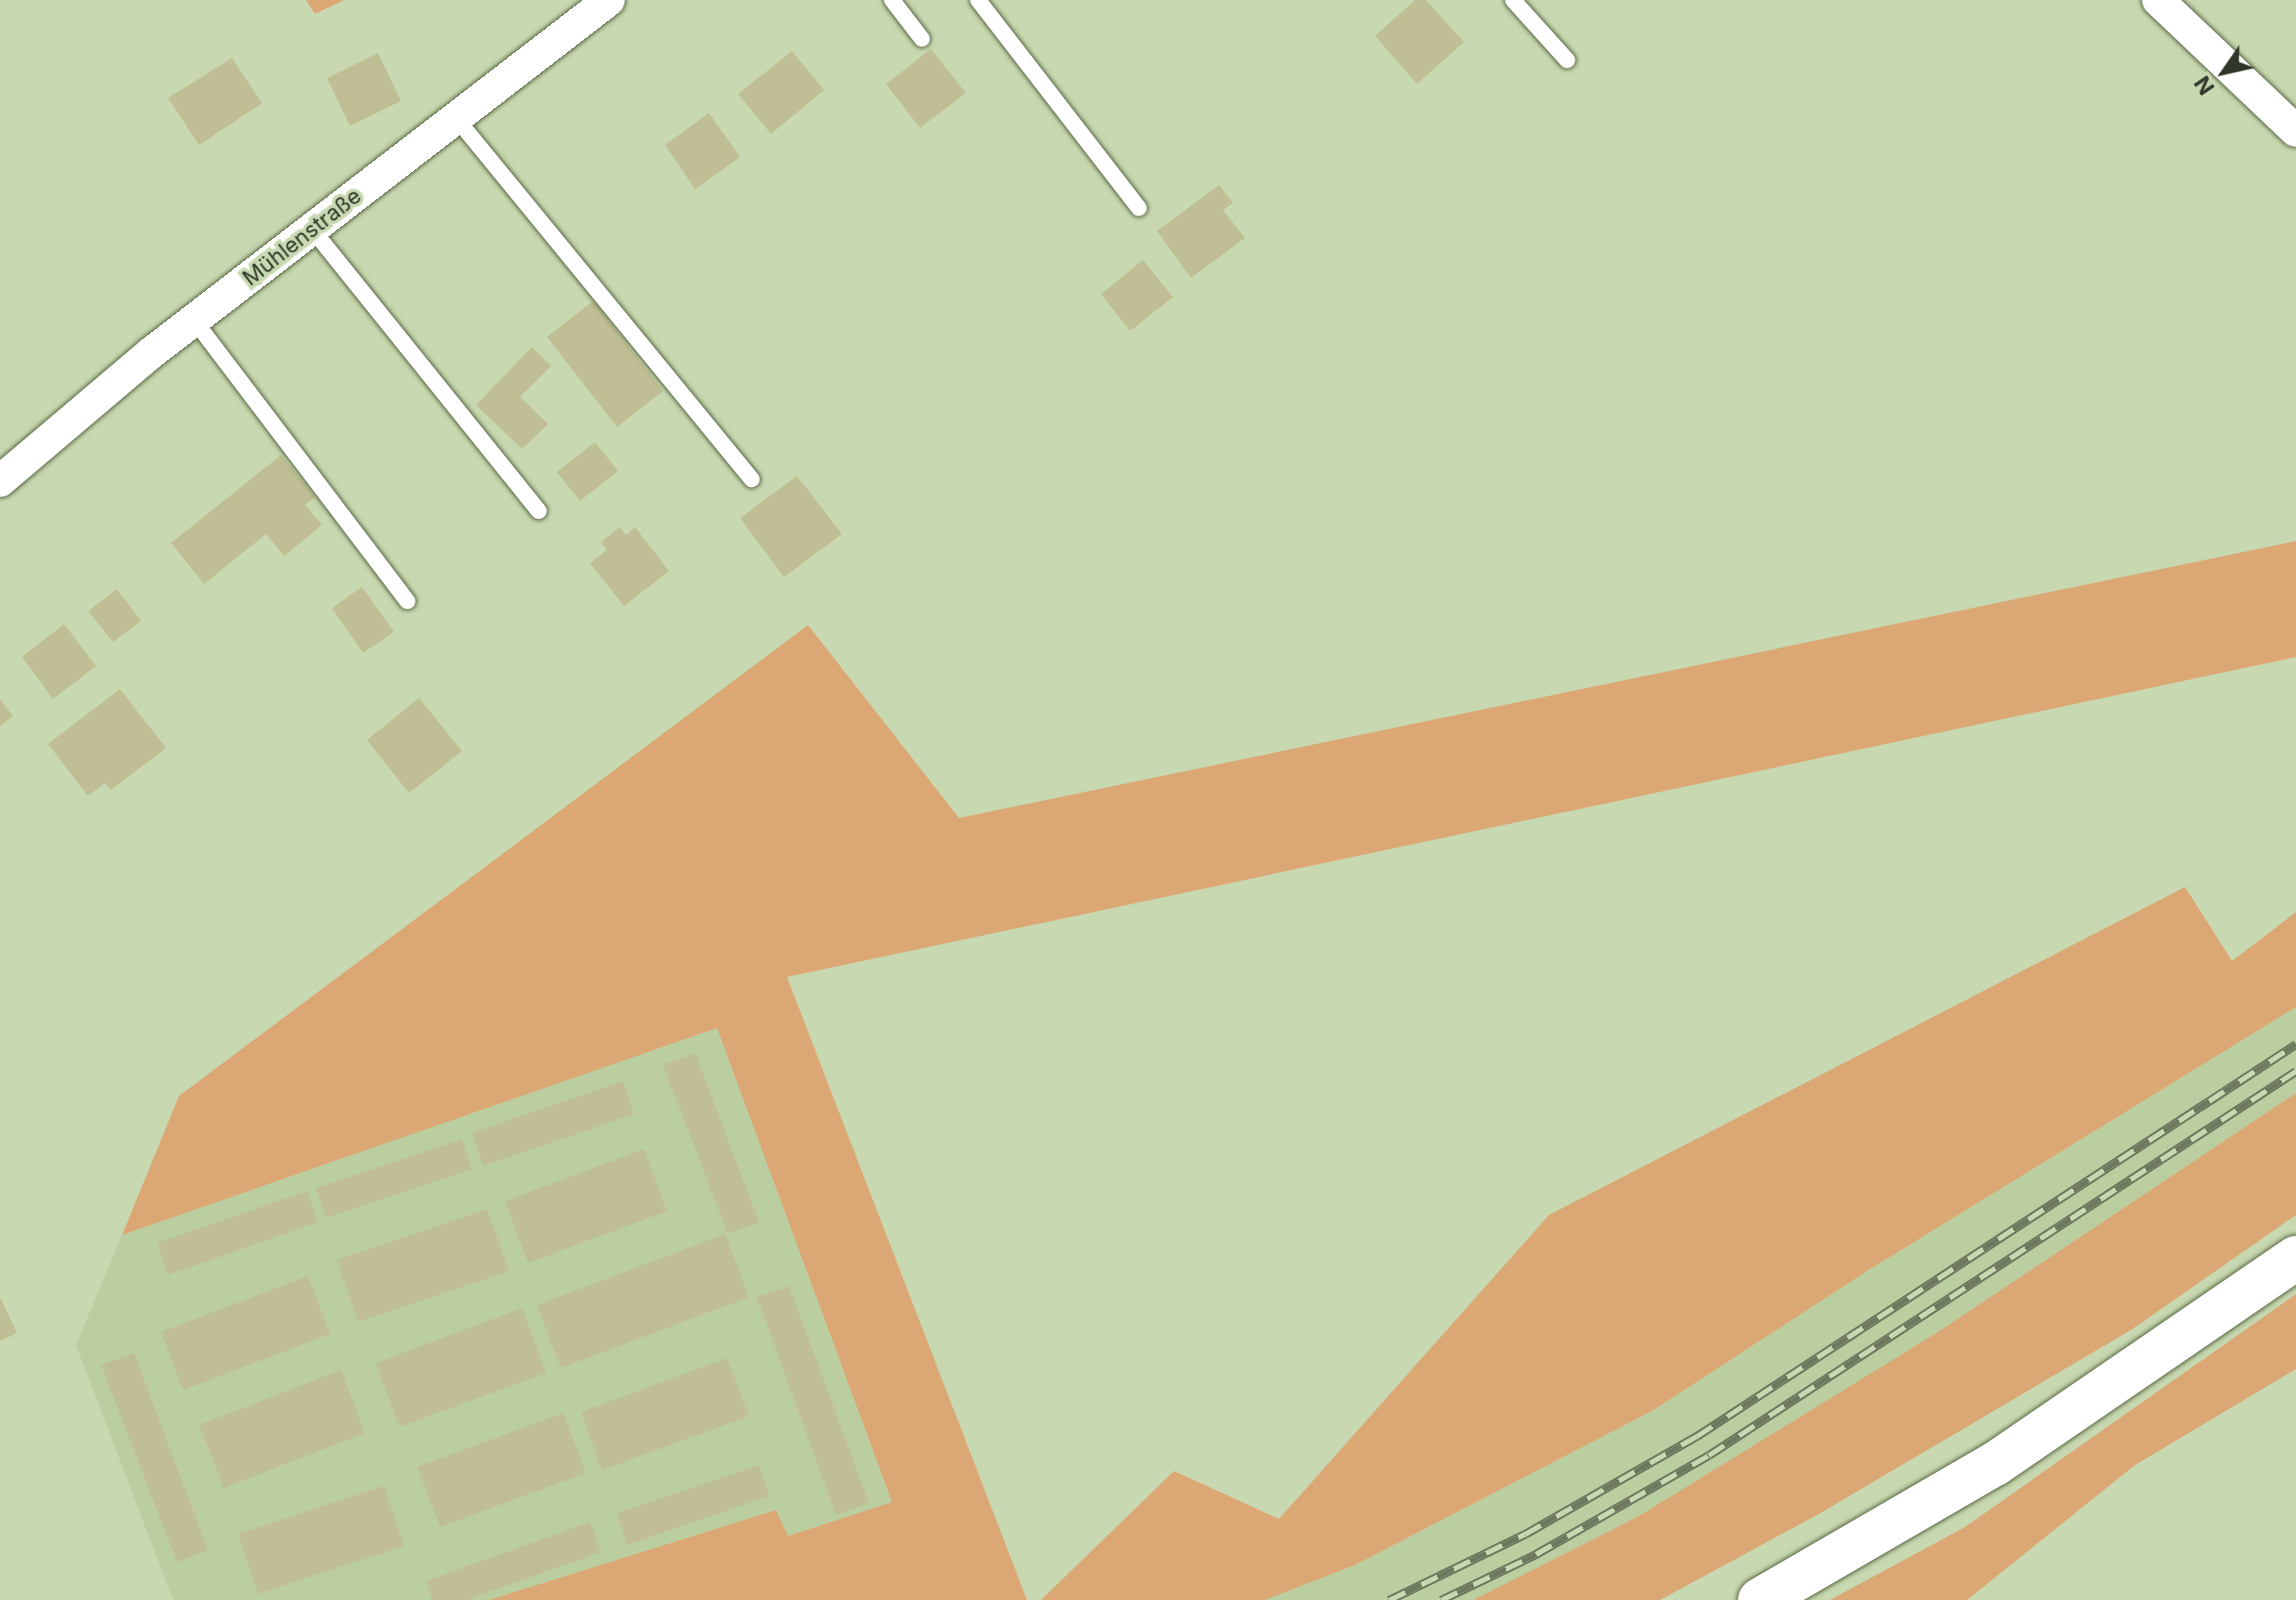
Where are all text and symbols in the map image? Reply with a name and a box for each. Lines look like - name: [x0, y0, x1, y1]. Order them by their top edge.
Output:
- north arrow: [2184, 32, 2264, 112]
- text: N: [2189, 71, 2220, 100]
- street label: Mühlenstraße: [238, 183, 366, 291]

